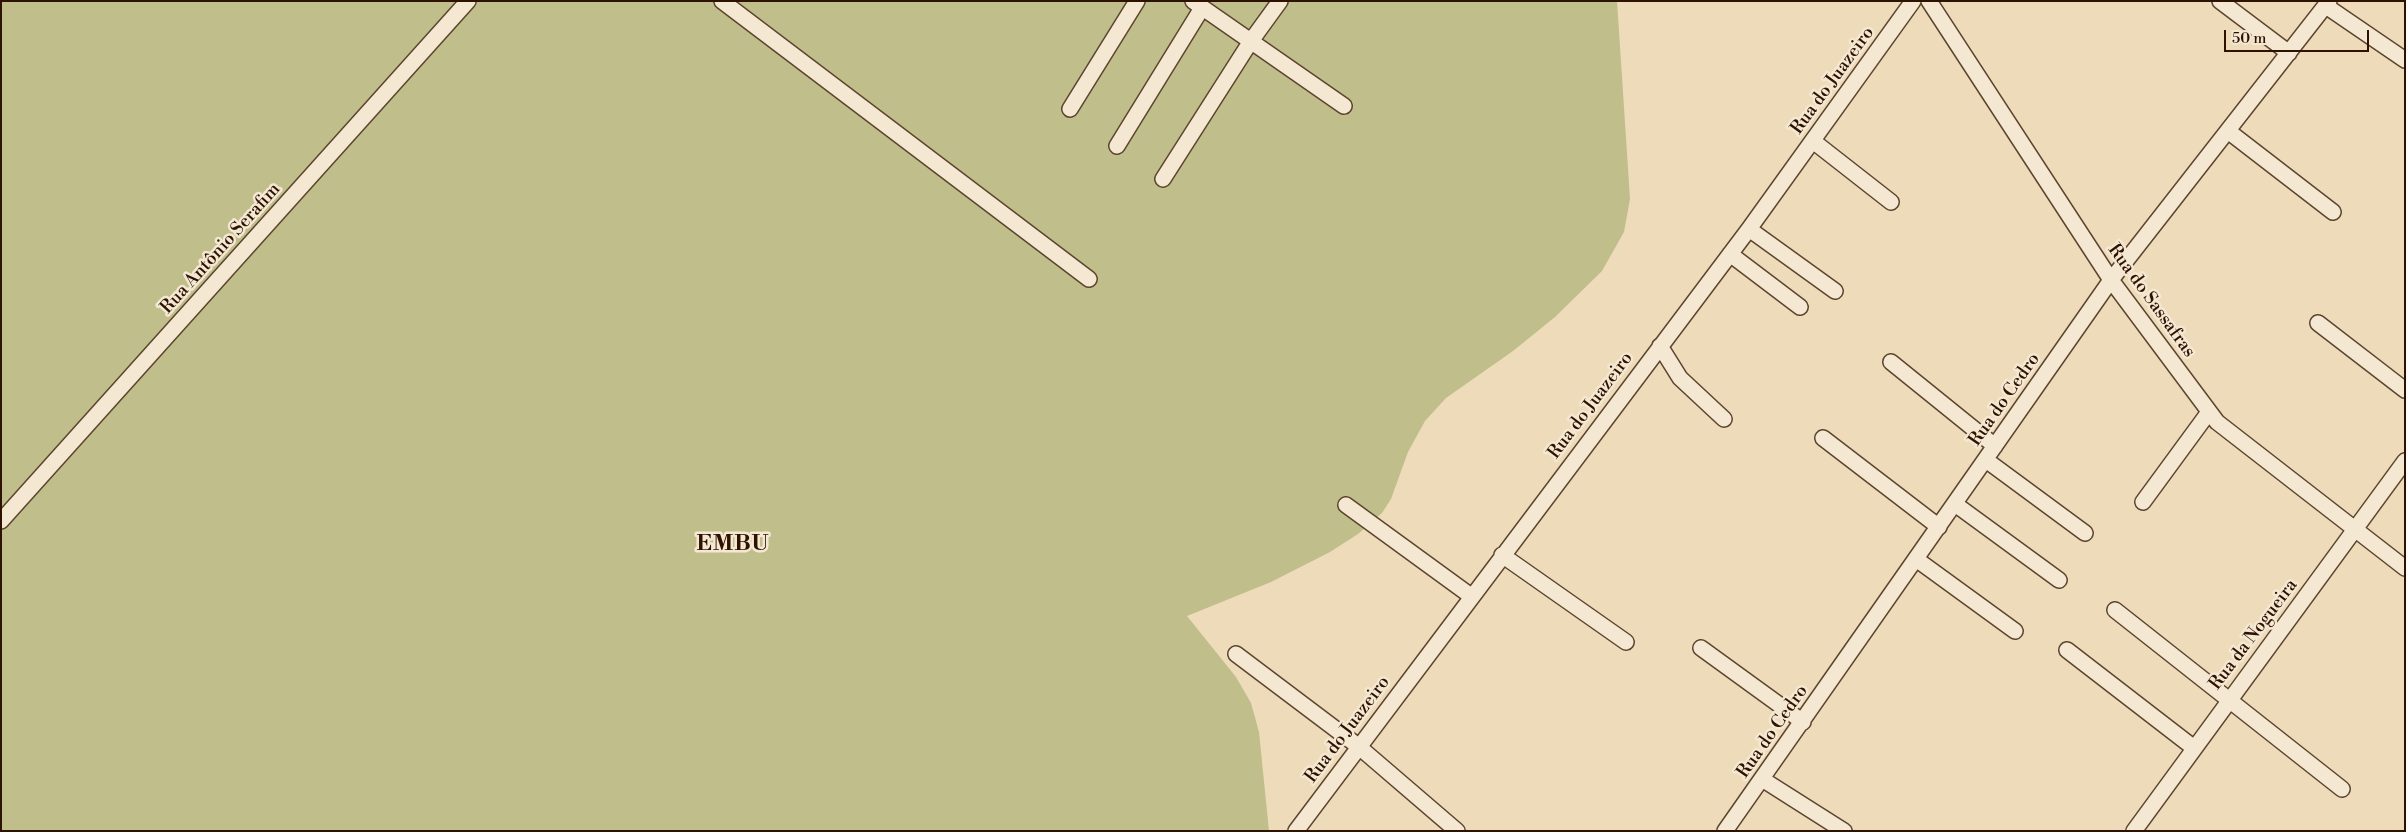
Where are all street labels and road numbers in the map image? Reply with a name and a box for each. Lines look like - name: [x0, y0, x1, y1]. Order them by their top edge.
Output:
- street label: Rua do Juazeiro: [1787, 23, 1879, 139]
- street label: Rua Antônio Serafim: [157, 179, 285, 319]
- street label: Rua do Sassafras: [2103, 240, 2199, 362]
- street label: Rua do Juazeiro: [1544, 348, 1638, 464]
- street label: Rua do Cedro: [1965, 349, 2045, 451]
- street label: Rua da Nogueira: [2205, 575, 2303, 695]
- street label: Rua do Juazeiro: [1301, 672, 1395, 788]
- street label: Rua do Cedro: [1733, 681, 1813, 783]

